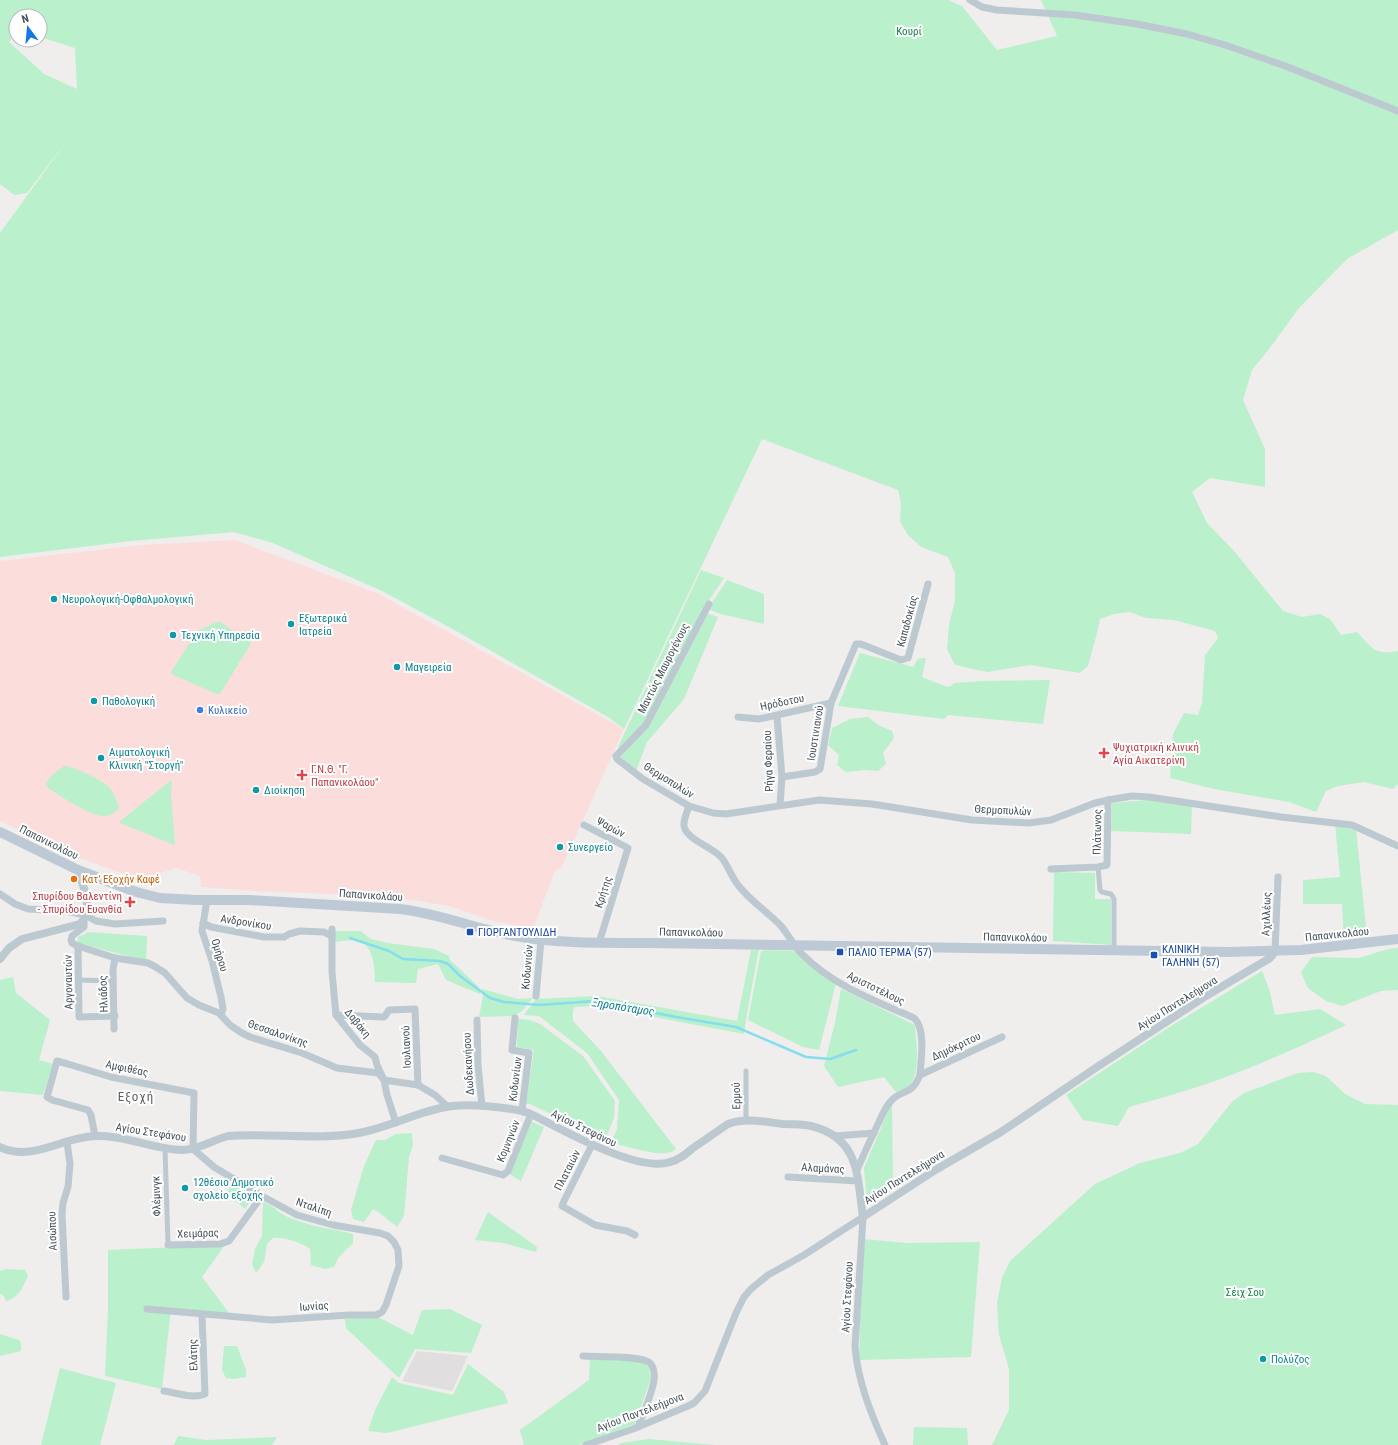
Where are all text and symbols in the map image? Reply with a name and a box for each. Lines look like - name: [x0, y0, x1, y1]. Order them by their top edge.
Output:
- north arrow: [8, 8, 48, 48]
- text: N: [20, 12, 31, 26]
- park label: Κουρί: [896, 25, 922, 38]
- place label: Νευρολογική-Οφθαλμολογική: [62, 593, 194, 606]
- marker: Νευρολογική-Οφθαλμολογική: [49, 594, 59, 604]
- street label: Καπαδοκίας: [894, 594, 921, 648]
- place label: Εξωτερικά Ιατρεία: [299, 612, 347, 638]
- marker: Εξωτερικά Ιατρεία: [286, 619, 296, 629]
- street label: Μαντώς Μαυρογένους: [635, 621, 692, 716]
- place label: Τεχνική Υπηρεσία: [181, 629, 260, 642]
- marker: Τεχνική Υπηρεσία: [168, 630, 178, 640]
- place label: Μαγειρεία: [405, 661, 452, 674]
- marker: Μαγειρεία: [392, 662, 402, 672]
- street label: Ηρόδοτου: [759, 692, 805, 713]
- place label: Παθολογική: [102, 695, 155, 708]
- marker: Παθολογική: [89, 696, 99, 706]
- place label: Κυλικείο: [208, 704, 248, 717]
- street label: Ιουστινιανού: [805, 704, 826, 762]
- marker: Κυλικείο: [195, 705, 205, 715]
- street label: Ρήγα Φεραίου: [761, 730, 776, 792]
- place label: Ψυχιατρική κλινική Αγία Αικατερίνη: [1113, 741, 1199, 767]
- place label: Αιματολογική Κλινική "Στοργή": [109, 746, 183, 772]
- marker: Ψυχιατρική κλινική Αγία Αικατερίνη: [1098, 747, 1110, 759]
- marker: Αιματολογική Κλινική "Στοργή": [96, 753, 106, 763]
- street label: Θερμοπυλών: [641, 760, 697, 801]
- place label: Γ.Ν.Θ. "Γ. Παπανικολάου": [311, 763, 379, 789]
- marker: Γ.Ν.Θ. "Γ. Παπανικολάου": [296, 769, 308, 781]
- place label: Διοίκηση: [264, 784, 305, 797]
- marker: Διοίκηση: [251, 785, 261, 795]
- street label: Θερμοπυλών: [974, 803, 1032, 818]
- street label: Πλάτωνος: [1091, 809, 1104, 855]
- street label: Ψαρών: [594, 815, 627, 840]
- street label: Παπανικολάου: [17, 823, 80, 862]
- place label: Συνεργείο: [568, 841, 614, 854]
- marker: Συνεργείο: [555, 842, 565, 852]
- place label: Κατ' Εξοχήν Καφέ: [82, 873, 160, 886]
- marker: Κατ' Εξοχήν Καφέ: [69, 874, 79, 884]
- street label: Κρήτης: [592, 875, 615, 910]
- street label: Παπανικολάου: [339, 887, 403, 904]
- place label: Σπυρίδου Βαλεντίνη - Σπυρίδου Ευανθία: [32, 890, 123, 916]
- street label: Αχιλλέως: [1259, 892, 1274, 936]
- marker: Σπυρίδου Βαλεντίνη - Σπυρίδου Ευανθία: [125, 897, 135, 907]
- street label: Ανδρονίκου: [220, 912, 272, 933]
- street label: Παπανικολάου: [659, 925, 723, 940]
- street label: Παπανικολάου: [1305, 925, 1370, 944]
- place label: ΓΙΟΡΓΑΝΤΟΥΛΙΔΗ: [478, 926, 556, 939]
- marker: ΓΙΟΡΓΑΝΤΟΥΛΙΔΗ: [465, 927, 475, 937]
- street label: Παπανικολάου: [983, 930, 1047, 945]
- street label: Ομήρου: [208, 937, 231, 973]
- place label: ΚΛΙΝΙΚΗ ΓΑΛΗΝΗ (57): [1162, 943, 1220, 969]
- street label: Κυδωνιών: [519, 944, 536, 990]
- place label: ΠΑΛΙΟ ΤΕΡΜΑ (57): [848, 946, 932, 959]
- marker: ΠΑΛΙΟ ΤΕΡΜΑ (57): [835, 947, 845, 957]
- marker: ΚΛΙΝΙΚΗ ΓΑΛΗΝΗ (57): [1149, 950, 1159, 960]
- street label: Αργοναυτών: [62, 954, 75, 1010]
- street label: Αριστοτέλους: [845, 969, 907, 1008]
- street label: Αγίου Παντελεήμονα: [1135, 973, 1220, 1033]
- street label: Ηλιάδος: [96, 975, 111, 1013]
- water label: Ξηροπόταμος: [591, 995, 656, 1019]
- street label: Δαβάκη: [342, 1006, 373, 1041]
- street label: Θεσσαλονίκης: [246, 1017, 310, 1050]
- street label: Ιουλιανού: [399, 1025, 414, 1069]
- street label: Δημόκριτου: [929, 1029, 983, 1064]
- street label: Δωδεκανήσου: [460, 1032, 477, 1096]
- street label: Κυδωνίων: [506, 1056, 525, 1102]
- street label: Αμφιθέας: [104, 1058, 149, 1079]
- street label: Ερμού: [730, 1082, 743, 1110]
- district label: Εξοχή: [118, 1089, 154, 1105]
- street label: Αγίου Στεφάνου: [549, 1107, 619, 1150]
- street label: Κομνηνών: [494, 1118, 523, 1164]
- street label: Αγίου Στεφάνου: [115, 1121, 187, 1144]
- street label: Πλαταιών: [552, 1147, 583, 1193]
- street label: Αγίου Παντελεήμονα: [862, 1147, 947, 1207]
- street label: Αλαμάνας: [801, 1161, 845, 1176]
- street label: Φλέμινγκ: [149, 1175, 164, 1217]
- place label: 12θέσιο Δημοτικό σχολείο εξοχής: [193, 1176, 274, 1202]
- marker: 12θέσιο Δημοτικό σχολείο εξοχής: [180, 1183, 190, 1193]
- street label: Νταλίπη: [294, 1195, 334, 1220]
- street label: Αισώπου: [45, 1211, 60, 1251]
- street label: Χειμάρας: [177, 1226, 219, 1241]
- street label: Αγίου Στεφάνου: [839, 1261, 856, 1333]
- park label: Σέιχ Σου: [1226, 1286, 1264, 1299]
- street label: Ιωνίας: [299, 1299, 329, 1314]
- street label: Ελάτης: [186, 1339, 201, 1371]
- place label: Πολύζος: [1271, 1353, 1310, 1366]
- marker: Πολύζος: [1258, 1354, 1268, 1364]
- street label: Αγίου Παντελεήμονα: [595, 1390, 686, 1435]

